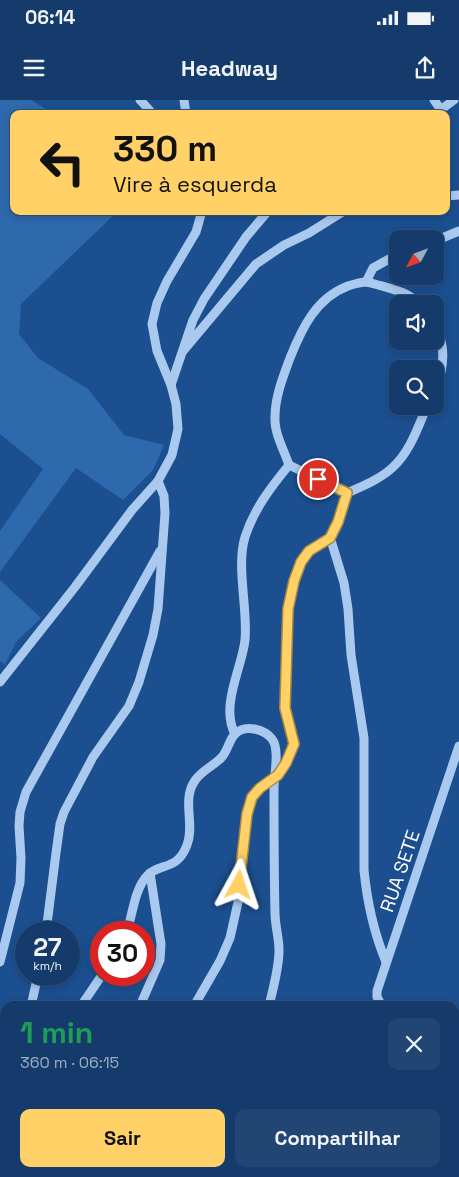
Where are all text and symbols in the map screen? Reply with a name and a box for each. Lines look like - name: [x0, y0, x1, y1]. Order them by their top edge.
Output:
- text: 06:14: [25, 5, 75, 30]
- icon: menu: [20, 54, 48, 82]
- text: Headway: [181, 54, 278, 82]
- icon: share: [411, 54, 439, 82]
- text: 330 m: [113, 127, 217, 171]
- icon: left: [30, 130, 95, 195]
- text: Vire à esquerda: [113, 170, 277, 198]
- north arrow: [389, 230, 444, 285]
- map controls: [389, 230, 444, 415]
- button: sound: [389, 295, 444, 350]
- button: search: [389, 360, 444, 415]
- pin: [297, 458, 339, 500]
- icon: arrive: [304, 465, 332, 493]
- street label: RUA SETE: [374, 827, 426, 915]
- position arrow: [212, 858, 264, 910]
- speed limit sign: 30: [90, 921, 155, 986]
- text: 27: [33, 931, 62, 963]
- text: km/h: [33, 958, 62, 974]
- text: 1 min: [20, 1013, 93, 1052]
- button: close: [388, 1018, 440, 1070]
- text: 360 m · 06:15: [20, 1052, 119, 1073]
- button: Sair: [20, 1109, 225, 1167]
- button: Compartilhar: [235, 1109, 440, 1167]

